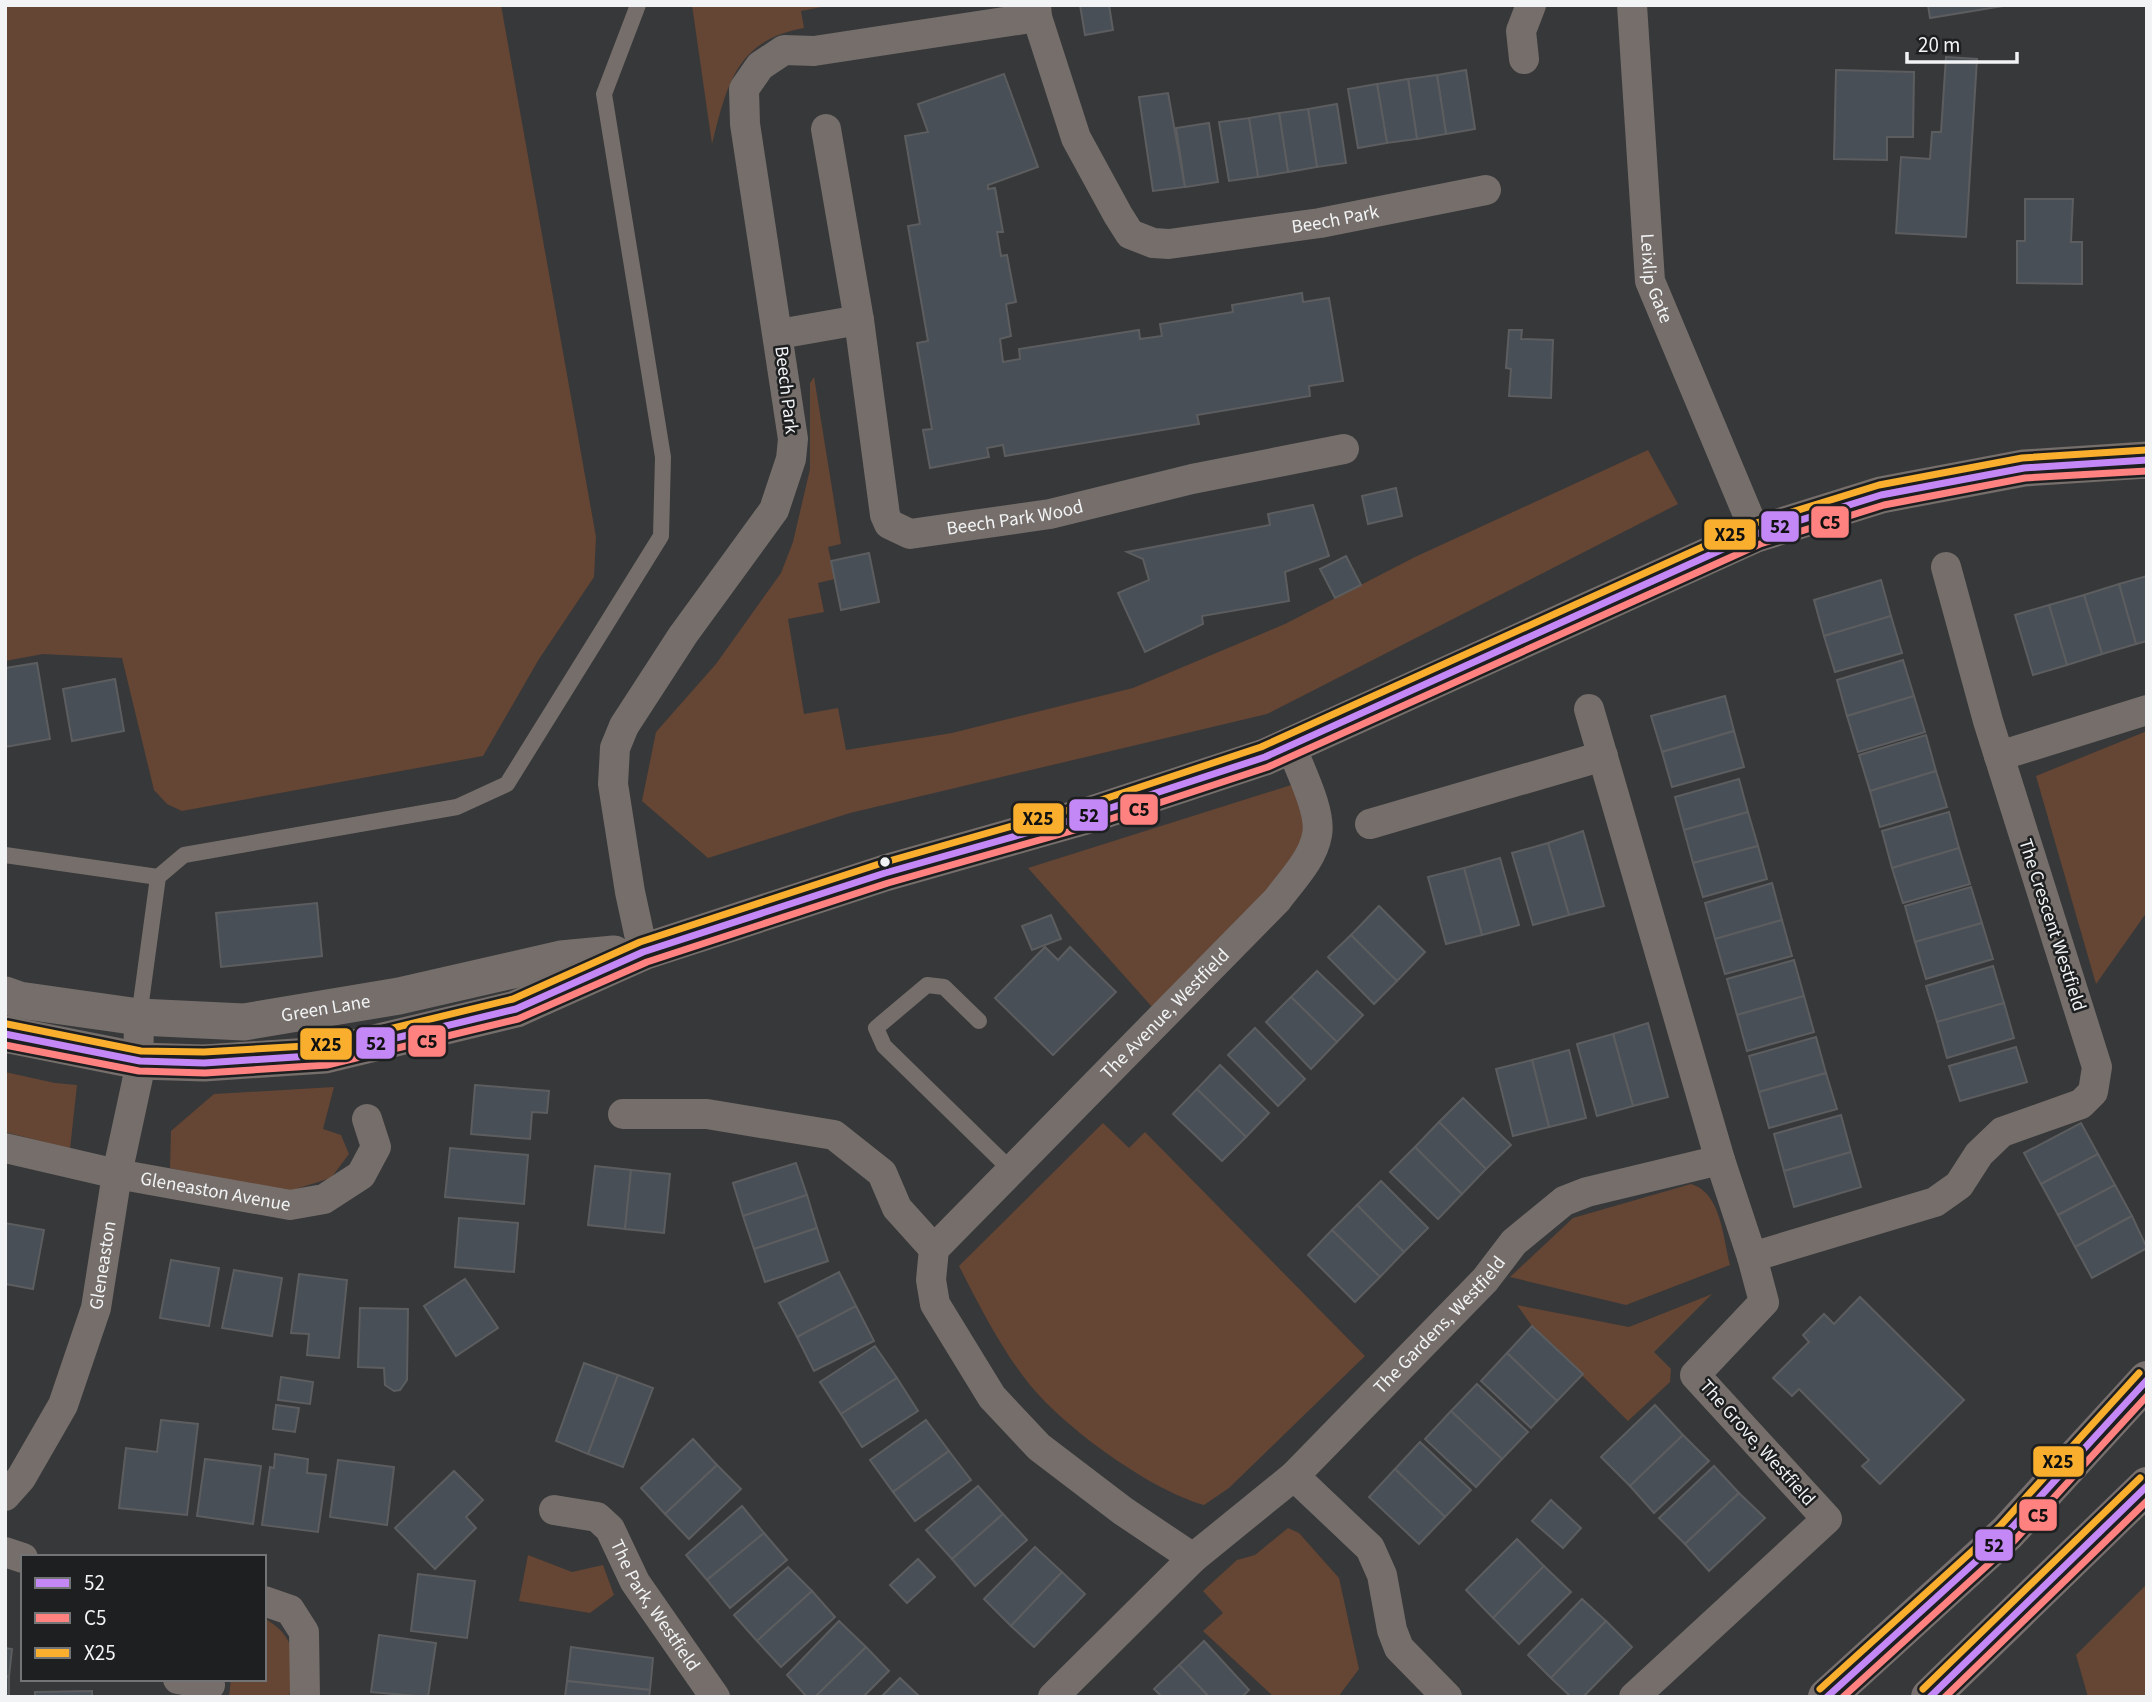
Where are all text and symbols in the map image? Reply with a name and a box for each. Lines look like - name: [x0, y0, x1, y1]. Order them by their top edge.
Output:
- scale bar: [1907, 21, 2017, 65]
- text: 20 m: [1918, 30, 1960, 60]
- street label: Beech Park: [1290, 198, 1382, 240]
- street label: Leixlip Gate: [1633, 233, 1680, 327]
- street label: Beech Park: [767, 345, 805, 436]
- street label: Beech Park Wood: [945, 493, 1086, 542]
- line badge: C5: [1810, 505, 1850, 539]
- line badge: 52: [1760, 510, 1800, 543]
- text: C5: [1819, 510, 1841, 537]
- text: 52: [1770, 514, 1790, 541]
- line badge: X25: [1703, 518, 1757, 551]
- text: X25: [1715, 522, 1745, 549]
- line badge: C5: [1119, 793, 1159, 826]
- text: C5: [1128, 797, 1150, 824]
- line badge: 52: [1068, 798, 1109, 832]
- line badge: X25: [1012, 802, 1065, 835]
- text: 52: [1079, 803, 1099, 830]
- text: X25: [1023, 806, 1053, 833]
- street label: The Crescent Westfield: [2011, 835, 2093, 1015]
- unlabelled marker: [878, 855, 892, 869]
- street label: The Avenue, Westfield: [1094, 942, 1236, 1086]
- street label: Green Lane: [279, 988, 372, 1029]
- line badge: C5: [407, 1024, 447, 1058]
- line badge: 52: [355, 1026, 396, 1060]
- line badge: X25: [299, 1027, 353, 1061]
- text: C5: [416, 1029, 438, 1056]
- text: 52: [366, 1031, 386, 1058]
- text: X25: [311, 1032, 341, 1059]
- street label: Gleneaston Avenue: [138, 1165, 293, 1218]
- street label: Gleneaston: [82, 1219, 123, 1312]
- street label: The Gardens, Westfield: [1367, 1250, 1512, 1400]
- street label: The Grove, Westfield: [1693, 1374, 1821, 1512]
- line badge: X25: [2032, 1445, 2085, 1478]
- text: X25: [2043, 1449, 2073, 1476]
- line badge: C5: [2018, 1498, 2058, 1532]
- text: C5: [2027, 1503, 2049, 1530]
- line badge: 52: [1974, 1528, 2014, 1562]
- text: 52: [1984, 1533, 2004, 1560]
- street label: The Park, Westfield: [603, 1535, 707, 1677]
- legend: [21, 1555, 266, 1681]
- text: 52: [84, 1568, 105, 1598]
- text: C5: [84, 1603, 106, 1633]
- text: X25: [84, 1638, 116, 1668]

